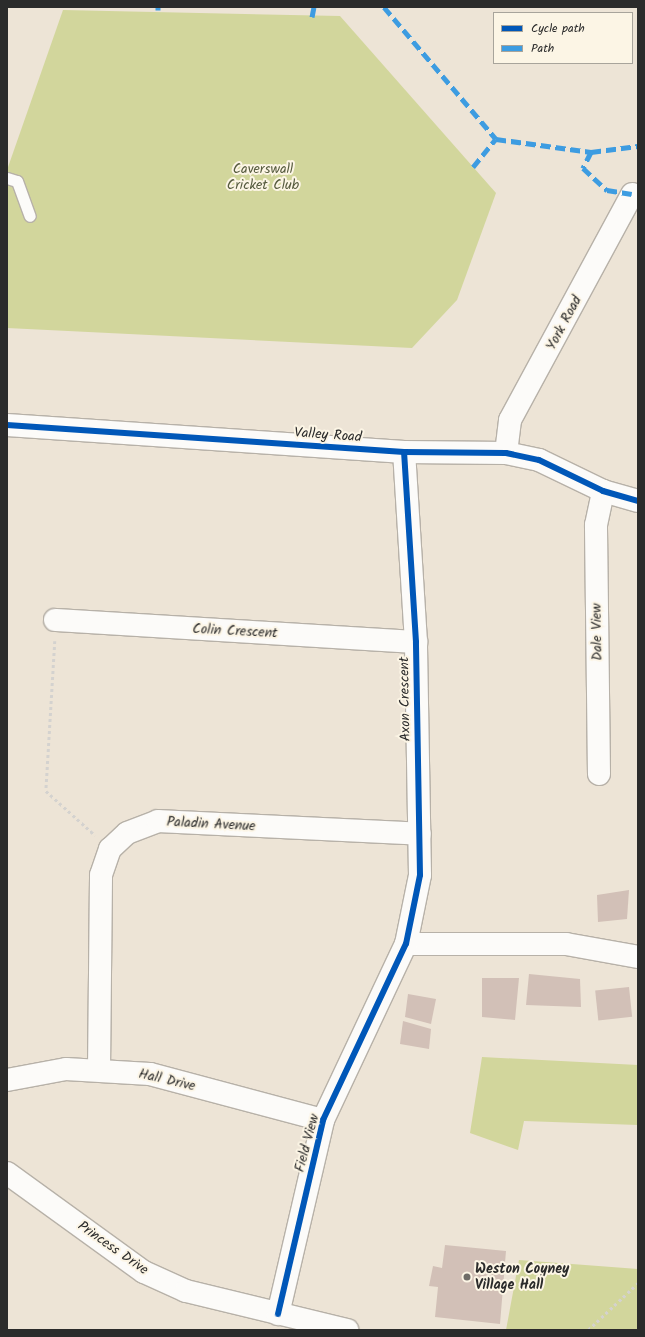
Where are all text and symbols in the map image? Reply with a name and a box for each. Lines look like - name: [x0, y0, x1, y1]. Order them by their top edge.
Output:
- legend: [493, 12, 633, 64]
- text: Cycle path: [531, 19, 585, 38]
- text: Path: [531, 39, 554, 58]
- park label: Caverswall Cricket Club: [227, 161, 299, 194]
- street label: York Road: [543, 293, 585, 353]
- street label: Valley Road: [294, 424, 362, 446]
- street label: Dale View: [588, 603, 606, 661]
- street label: Colin Crescent: [192, 620, 278, 642]
- street label: Axon Crescent: [396, 657, 414, 741]
- street label: Paladin Avenue: [166, 813, 256, 835]
- street label: Hall Drive: [137, 1065, 197, 1095]
- street label: Field View: [291, 1112, 323, 1174]
- street label: Princess Drive: [74, 1218, 152, 1278]
- place label: Weston Coyney Village Hall: [475, 1261, 569, 1294]
- marker: Weston Coyney Village Hall: [462, 1272, 472, 1282]

